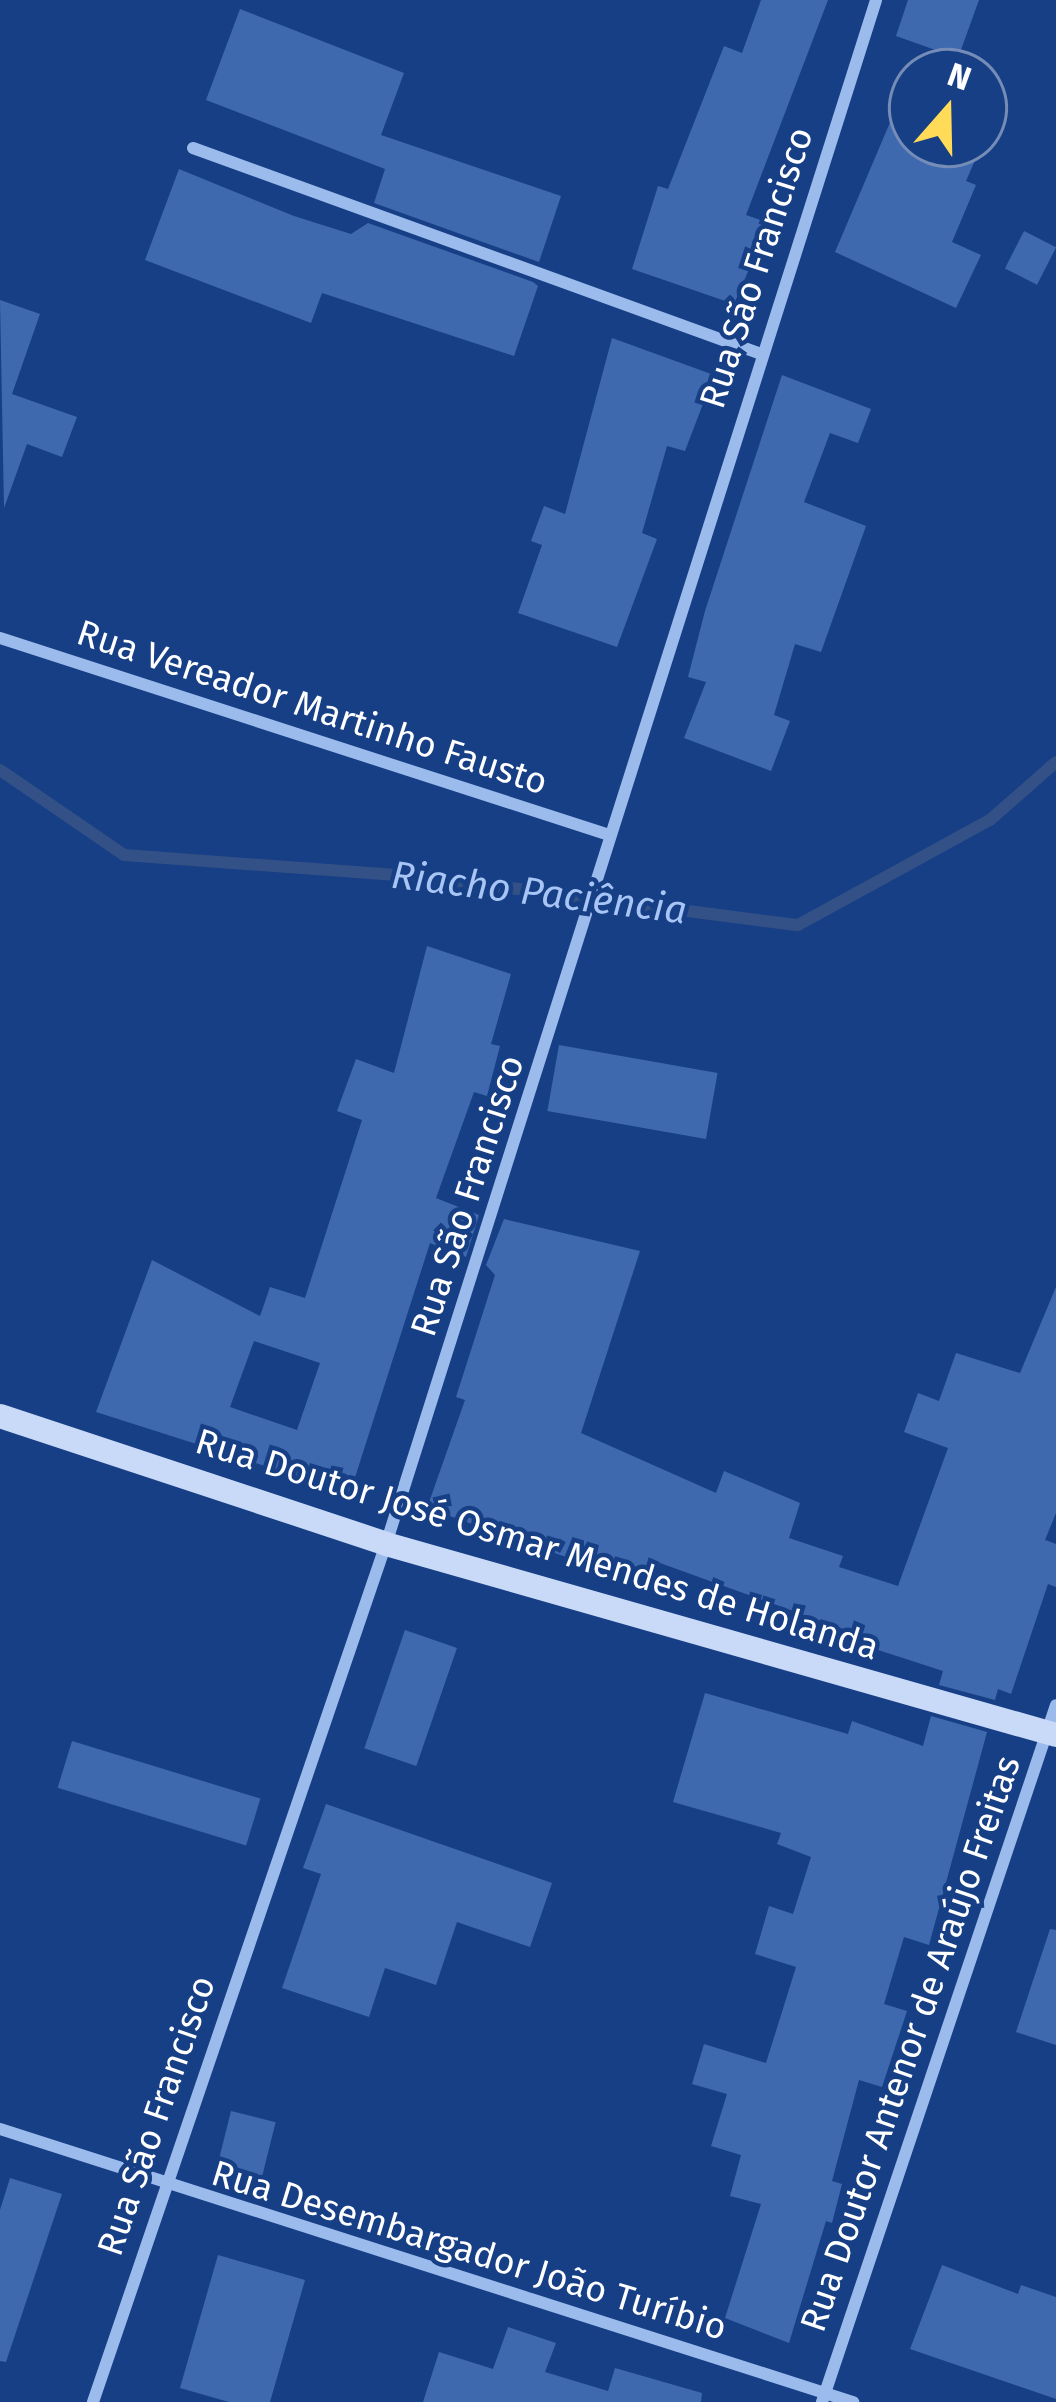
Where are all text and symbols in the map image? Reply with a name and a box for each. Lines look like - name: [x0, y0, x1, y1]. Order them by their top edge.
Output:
- north arrow: [888, 48, 1008, 168]
- text: N: [942, 54, 976, 100]
- street label: Rua São Francisco: [691, 122, 823, 414]
- street label: Rua Vereador Martinho Fausto: [71, 611, 553, 805]
- water label: Riacho Paciência: [389, 852, 689, 934]
- street label: Rua São Francisco: [402, 1050, 534, 1342]
- street label: Rua Doutor José Osmar Mendes de Holanda: [190, 1420, 884, 1670]
- street label: Rua Doutor Antenor de Araújo Freitas: [792, 1750, 1030, 2338]
- street label: Rua São Francisco: [89, 1970, 225, 2262]
- street label: Rua Desembargador João Turíbio: [206, 2152, 732, 2350]

